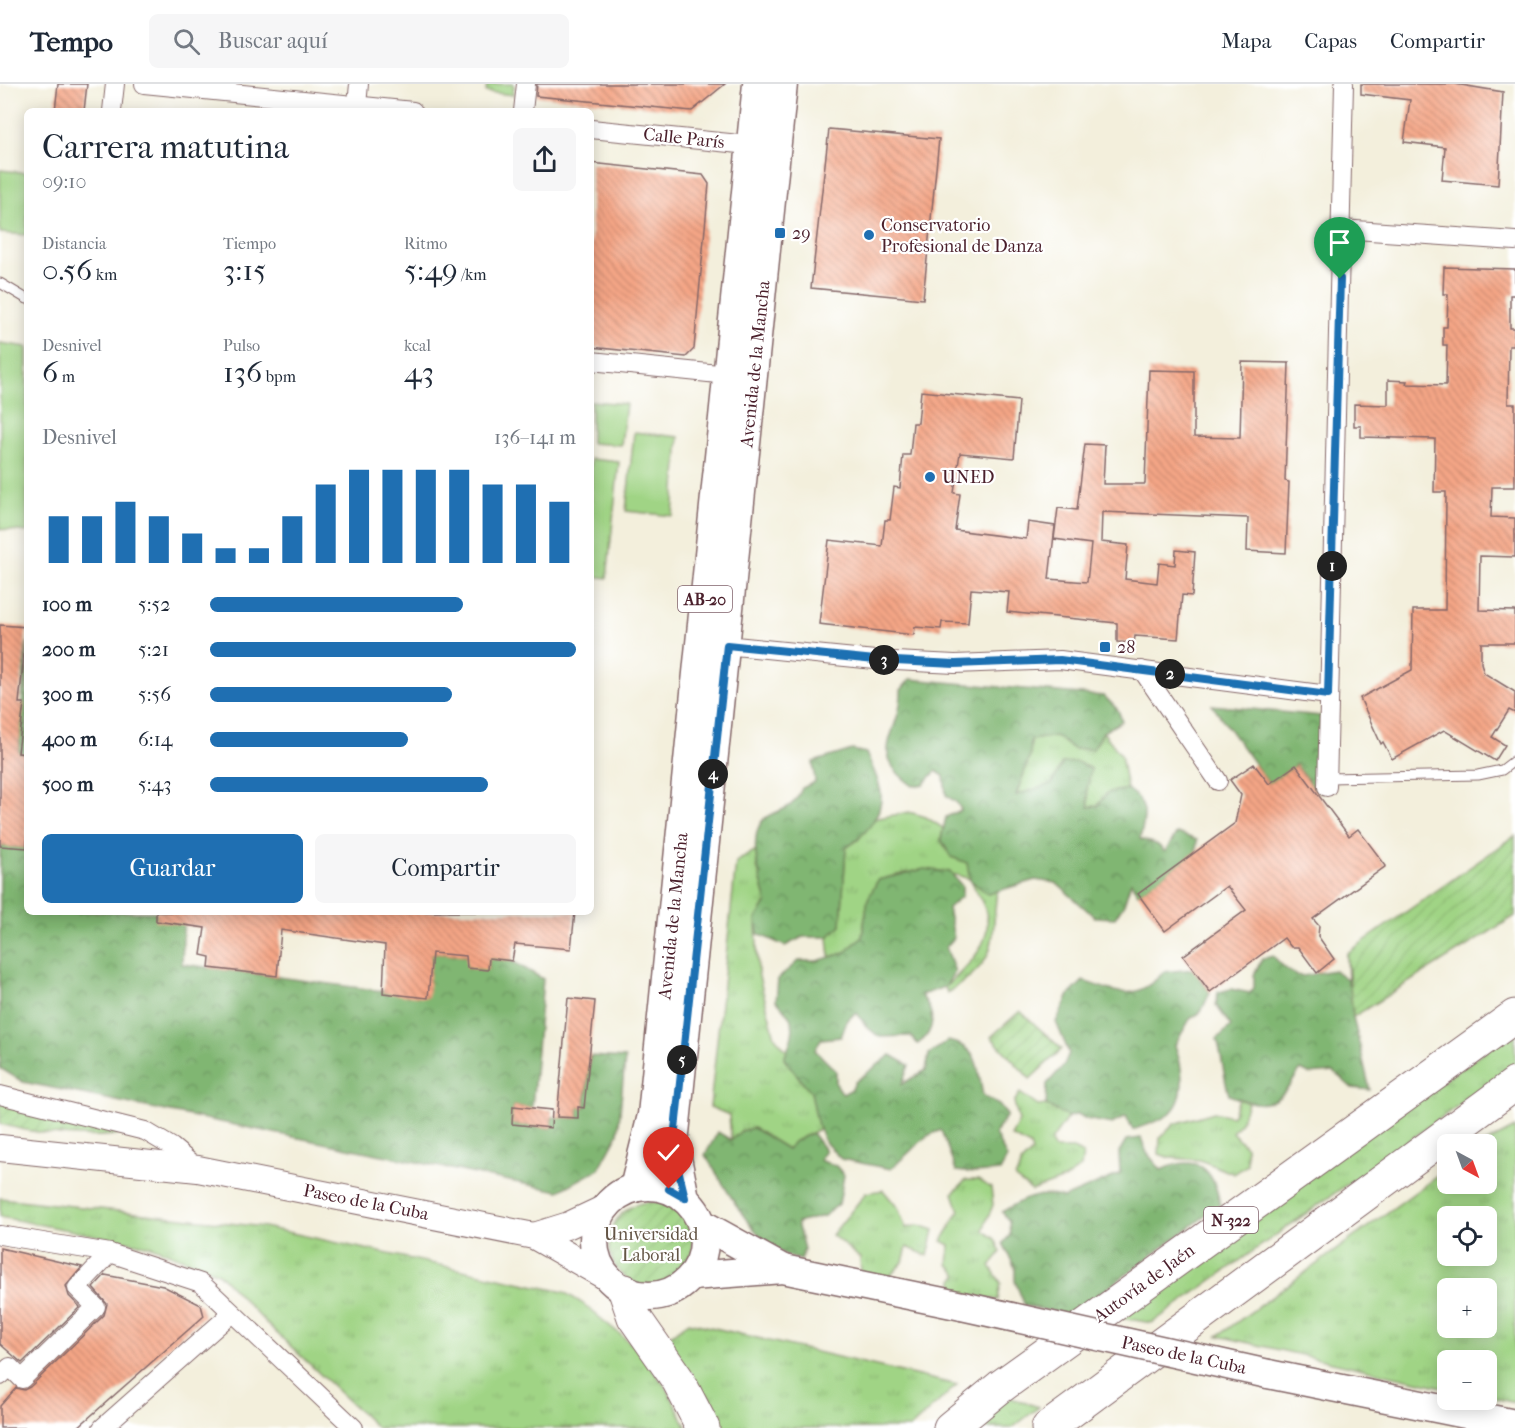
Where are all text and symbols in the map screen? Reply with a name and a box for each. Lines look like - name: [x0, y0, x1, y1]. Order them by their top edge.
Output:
- search box: [149, 14, 569, 68]
- text: Tempo: [30, 25, 113, 58]
- icon: search: [170, 25, 203, 58]
- text: Buscar aquí: [218, 28, 327, 54]
- text: Mapa: [1221, 29, 1271, 53]
- text: Capas: [1304, 29, 1357, 53]
- text: Compartir: [1390, 29, 1485, 53]
- street label: Calle París: [642, 124, 726, 153]
- text: Carrera matutina: [42, 128, 289, 167]
- button: share: [513, 128, 576, 191]
- text: 09:10: [42, 170, 86, 193]
- place label: Conservatorio Profesional de Danza: [881, 215, 1043, 257]
- pin: [1314, 217, 1365, 279]
- place label: 29: [792, 223, 811, 244]
- marker: 29: [773, 226, 787, 240]
- icon: arrive: [1323, 226, 1356, 259]
- marker: Conservatorio Profesional de Danza: [862, 228, 876, 242]
- text: Distancia: [42, 234, 106, 253]
- text: Tiempo: [223, 234, 276, 253]
- text: Ritmo: [404, 234, 447, 253]
- text: 0.56: [42, 253, 92, 288]
- text: 3:15: [223, 253, 266, 288]
- text: 5:49: [404, 253, 458, 288]
- text: km: [92, 265, 117, 284]
- text: /km: [458, 265, 487, 284]
- street label: Avenida de la Mancha: [736, 279, 775, 450]
- text: Desnivel: [42, 336, 102, 355]
- text: Pulso: [223, 336, 260, 355]
- text: kcal: [404, 336, 431, 355]
- text: 6: [42, 355, 58, 390]
- text: 136: [223, 355, 262, 390]
- text: 43: [404, 355, 434, 390]
- text: m: [58, 367, 75, 386]
- text: bpm: [262, 367, 296, 386]
- text: Desnivel: [42, 426, 117, 449]
- text: 136–141 m: [494, 426, 576, 449]
- place label: UNED: [942, 467, 994, 488]
- marker: UNED: [923, 470, 937, 484]
- pin: 1: [1317, 551, 1347, 581]
- text: 1: [1329, 556, 1335, 575]
- road number: AB-20: [678, 586, 732, 612]
- text: 100 m: [42, 593, 92, 616]
- text: 5:52: [138, 593, 170, 616]
- place label: 28: [1117, 637, 1135, 658]
- text: 200 m: [42, 638, 95, 661]
- text: 5:21: [138, 638, 169, 661]
- marker: 28: [1098, 640, 1112, 654]
- pin: 3: [869, 645, 899, 675]
- text: 3: [881, 650, 887, 669]
- pin: 2: [1155, 659, 1185, 689]
- text: 2: [1166, 664, 1174, 683]
- text: 300 m: [42, 683, 93, 706]
- text: 5:56: [138, 683, 171, 706]
- text: 400 m: [42, 728, 97, 751]
- text: 6:14: [138, 728, 173, 751]
- pin: 4: [698, 759, 728, 789]
- text: 4: [708, 764, 718, 783]
- text: 500 m: [42, 773, 94, 796]
- text: 5:43: [138, 773, 172, 796]
- street label: Avenida de la Mancha: [654, 831, 693, 1002]
- button: Guardar: [42, 834, 303, 903]
- button: Compartir: [315, 834, 576, 903]
- pin: 5: [667, 1045, 697, 1075]
- text: 5: [679, 1050, 685, 1069]
- pin: [643, 1127, 694, 1189]
- north arrow: [1437, 1134, 1497, 1194]
- map controls: [1437, 1134, 1497, 1410]
- icon: check: [652, 1136, 685, 1169]
- street label: Paseo de la Cuba: [301, 1180, 431, 1225]
- button: locate: [1437, 1206, 1497, 1266]
- road number: N-322: [1204, 1207, 1258, 1233]
- park label: Universidad Laboral: [604, 1224, 698, 1266]
- street label: Autovía de Jaén: [1089, 1239, 1199, 1328]
- button: +: [1437, 1278, 1497, 1338]
- street label: Paseo de la Cuba: [1119, 1332, 1249, 1379]
- button: −: [1437, 1350, 1497, 1410]

